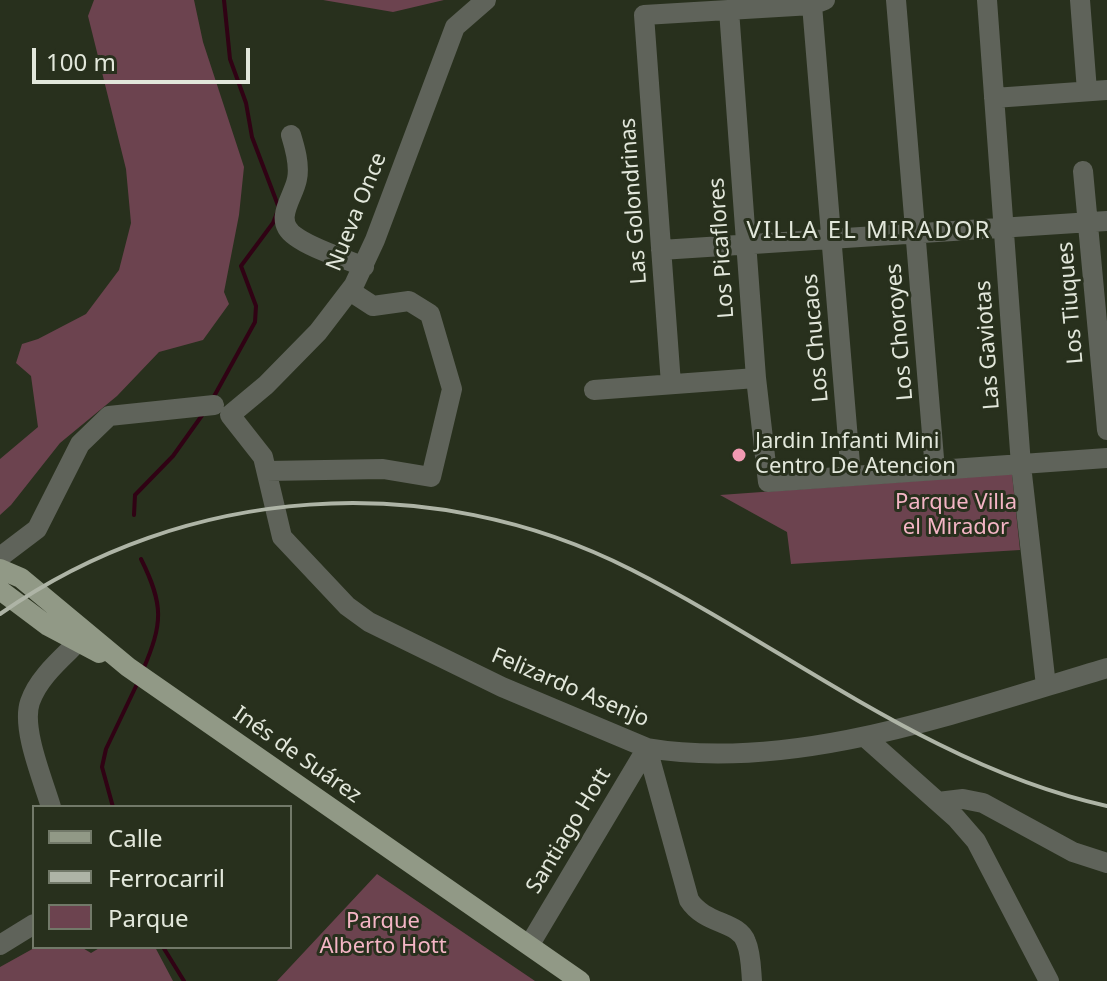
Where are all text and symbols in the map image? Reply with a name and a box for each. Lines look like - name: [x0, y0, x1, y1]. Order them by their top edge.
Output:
- scale bar: [36, 32, 254, 82]
- text: 100 m: [46, 45, 116, 78]
- street label: Las Golondrinas: [615, 117, 653, 285]
- street label: Nueva Once: [321, 149, 393, 275]
- street label: Los Picaflores: [704, 177, 740, 319]
- district label: VILLA EL MIRADOR: [747, 217, 991, 245]
- street label: Los Tiuques: [1053, 241, 1089, 365]
- street label: Los Choroyes: [881, 262, 919, 402]
- street label: Los Chucaos: [797, 273, 835, 403]
- street label: Las Gaviotas: [970, 280, 1006, 410]
- place label: Jardin Infanti Mini Centro De Atencion: [755, 429, 956, 480]
- marker: Jardin Infanti Mini Centro De Atencion: [730, 446, 748, 464]
- park label: Parque Villa el Mirador: [895, 490, 1017, 542]
- street label: Felizardo Asenjo: [487, 643, 653, 733]
- street label: Inés de Suárez: [228, 701, 366, 809]
- street label: Santiago Hott: [521, 763, 617, 899]
- legend: [32, 805, 292, 949]
- text: Calle: [108, 821, 163, 854]
- text: Ferrocarril: [108, 861, 225, 894]
- text: Parque: [108, 901, 189, 934]
- park label: Parque Alberto Hott: [319, 909, 447, 960]

